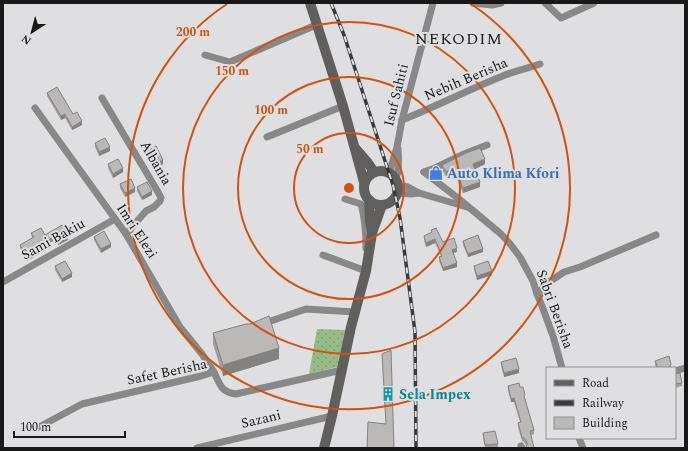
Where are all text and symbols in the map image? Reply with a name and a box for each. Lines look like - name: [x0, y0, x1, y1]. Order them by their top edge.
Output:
- north arrow: [12, 12, 52, 52]
- text: 200 m: [176, 23, 210, 42]
- district label: NEKODIM: [415, 27, 503, 51]
- text: N: [18, 30, 35, 49]
- street label: Nebih Berisha: [421, 52, 511, 106]
- street label: Isuf Sahiti: [378, 61, 414, 129]
- text: 150 m: [215, 62, 249, 81]
- text: 100 m: [254, 101, 288, 120]
- street label: Albania: [135, 137, 177, 189]
- text: 50 m: [296, 140, 324, 159]
- place label: Auto Klima Kfori: [447, 163, 560, 184]
- shop icon: Auto Klima Kfori: [428, 165, 444, 181]
- centre of rings: [342, 181, 356, 195]
- street label: Imri Elezi: [111, 199, 163, 263]
- street label: Sami Bakiu: [17, 213, 89, 265]
- street label: Sabri Berisha: [531, 266, 579, 352]
- street label: Safet Berisha: [125, 353, 209, 391]
- legend: [546, 367, 676, 439]
- text: Road: [582, 374, 609, 393]
- place label: Sela Impex: [399, 384, 471, 405]
- building icon: Sela Impex: [380, 386, 396, 402]
- text: Railway: [582, 394, 625, 413]
- street label: Sazani: [239, 404, 283, 434]
- scale bar: [14, 413, 125, 439]
- text: Building: [582, 414, 628, 433]
- text: 100 m: [20, 418, 51, 437]

